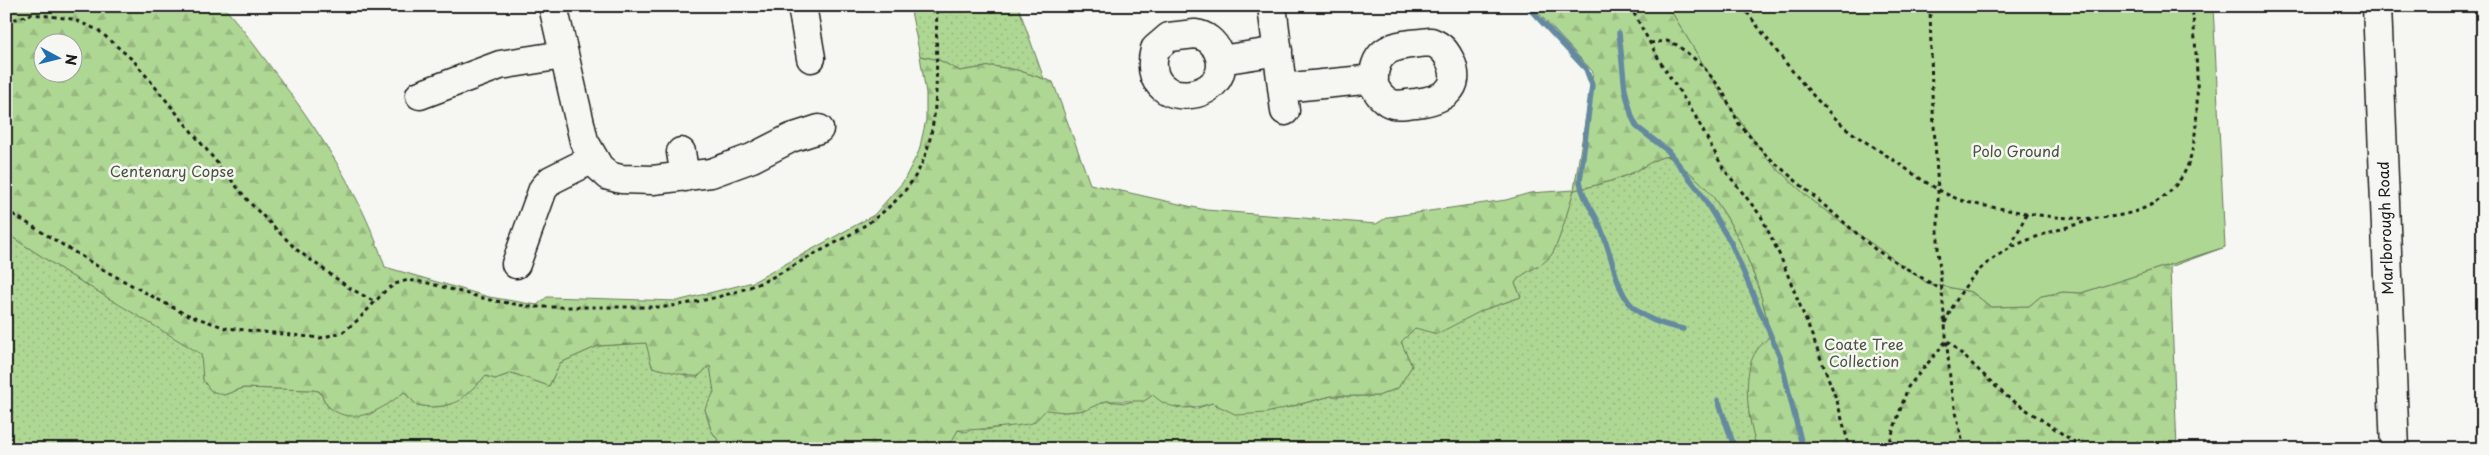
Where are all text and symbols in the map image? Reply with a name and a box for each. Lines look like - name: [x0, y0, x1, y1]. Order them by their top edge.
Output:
- north arrow: [32, 32, 82, 82]
- text: N: [60, 53, 82, 66]
- park label: Polo Ground: [1972, 139, 2060, 162]
- park label: Centenary Copse: [110, 159, 234, 182]
- street label: Marlborough Road: [2371, 161, 2398, 295]
- park label: Coate Tree Collection: [1824, 332, 1904, 372]

